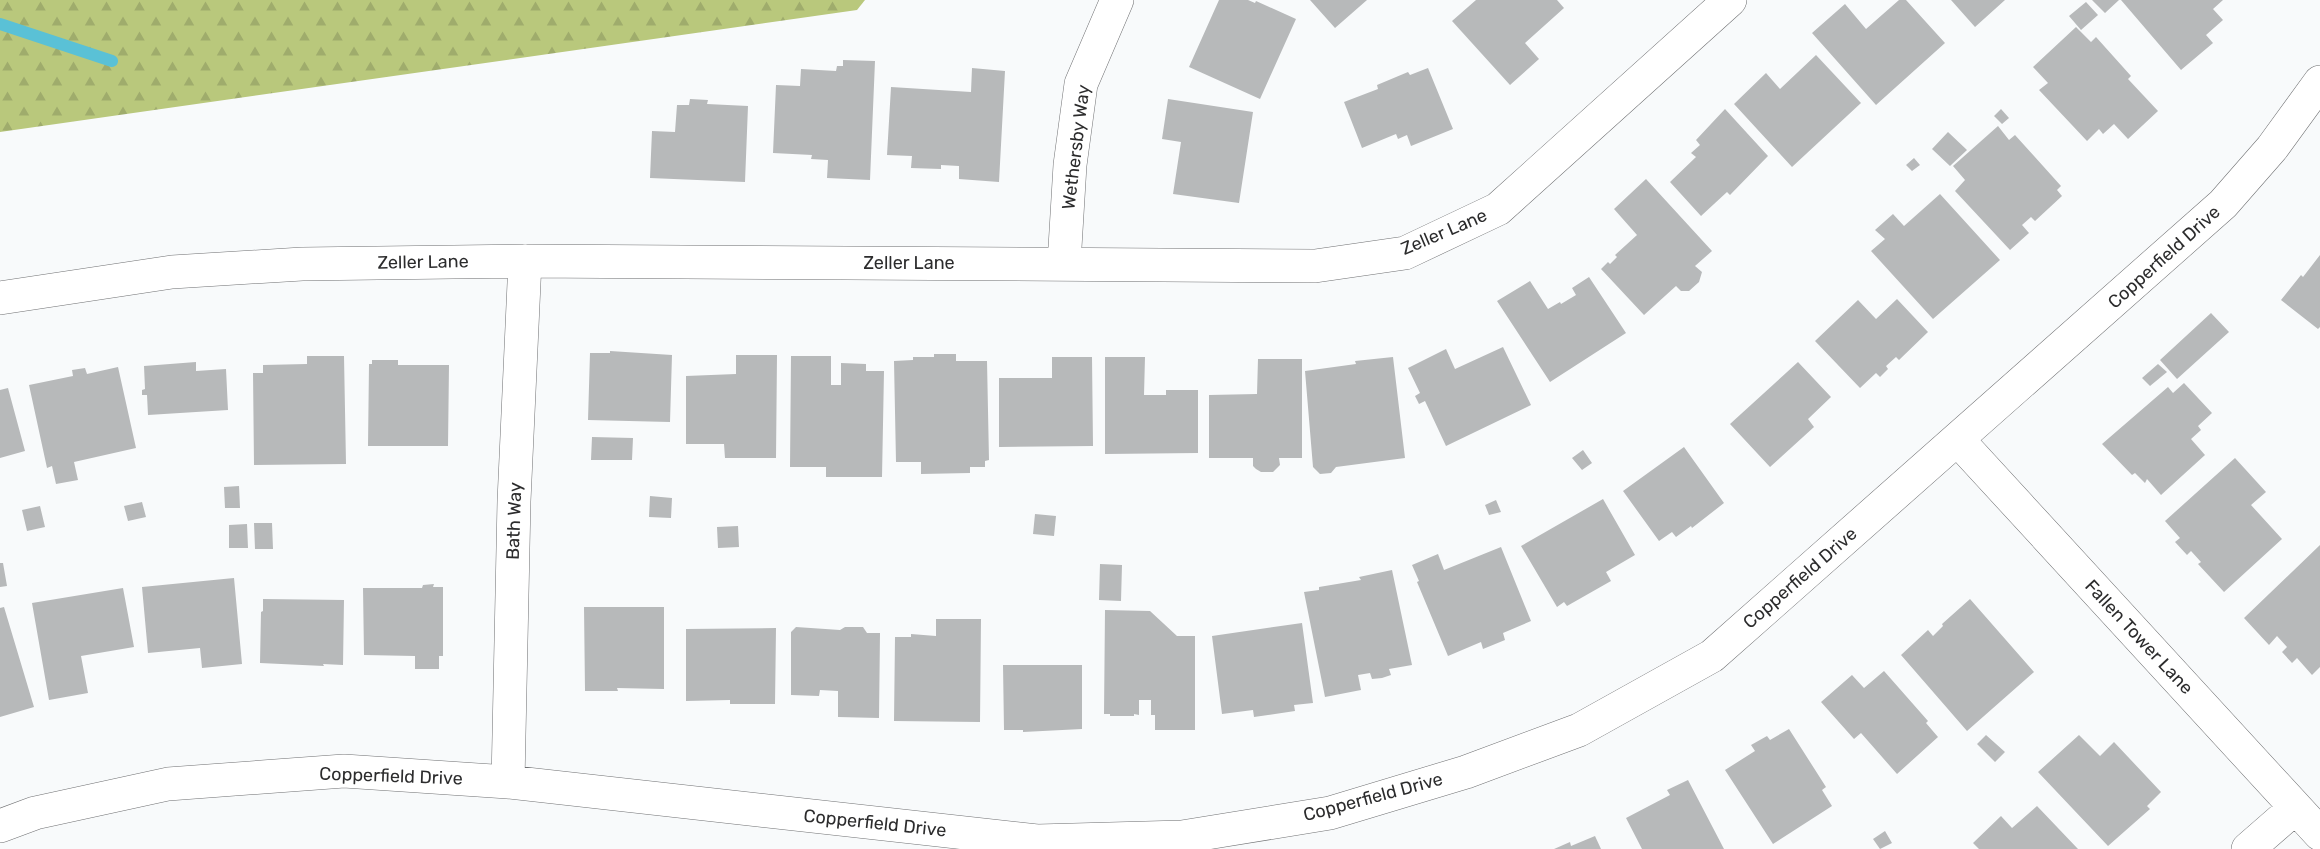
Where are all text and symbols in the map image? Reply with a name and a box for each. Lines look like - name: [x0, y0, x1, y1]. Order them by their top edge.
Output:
- street label: Wethersby Way: [1057, 83, 1095, 211]
- street label: Copperfield Drive: [2103, 201, 2225, 313]
- street label: Zeller Lane: [1398, 204, 1490, 260]
- street label: Zeller Lane: [377, 250, 469, 274]
- street label: Zeller Lane: [863, 252, 955, 274]
- street label: Bath Way: [502, 482, 526, 560]
- street label: Copperfield Drive: [1739, 523, 1861, 633]
- street label: Fallen Tower Lane: [2080, 575, 2198, 699]
- street label: Copperfield Drive: [319, 763, 463, 789]
- street label: Copperfield Drive: [1301, 768, 1445, 826]
- street label: Copperfield Drive: [803, 805, 947, 841]

